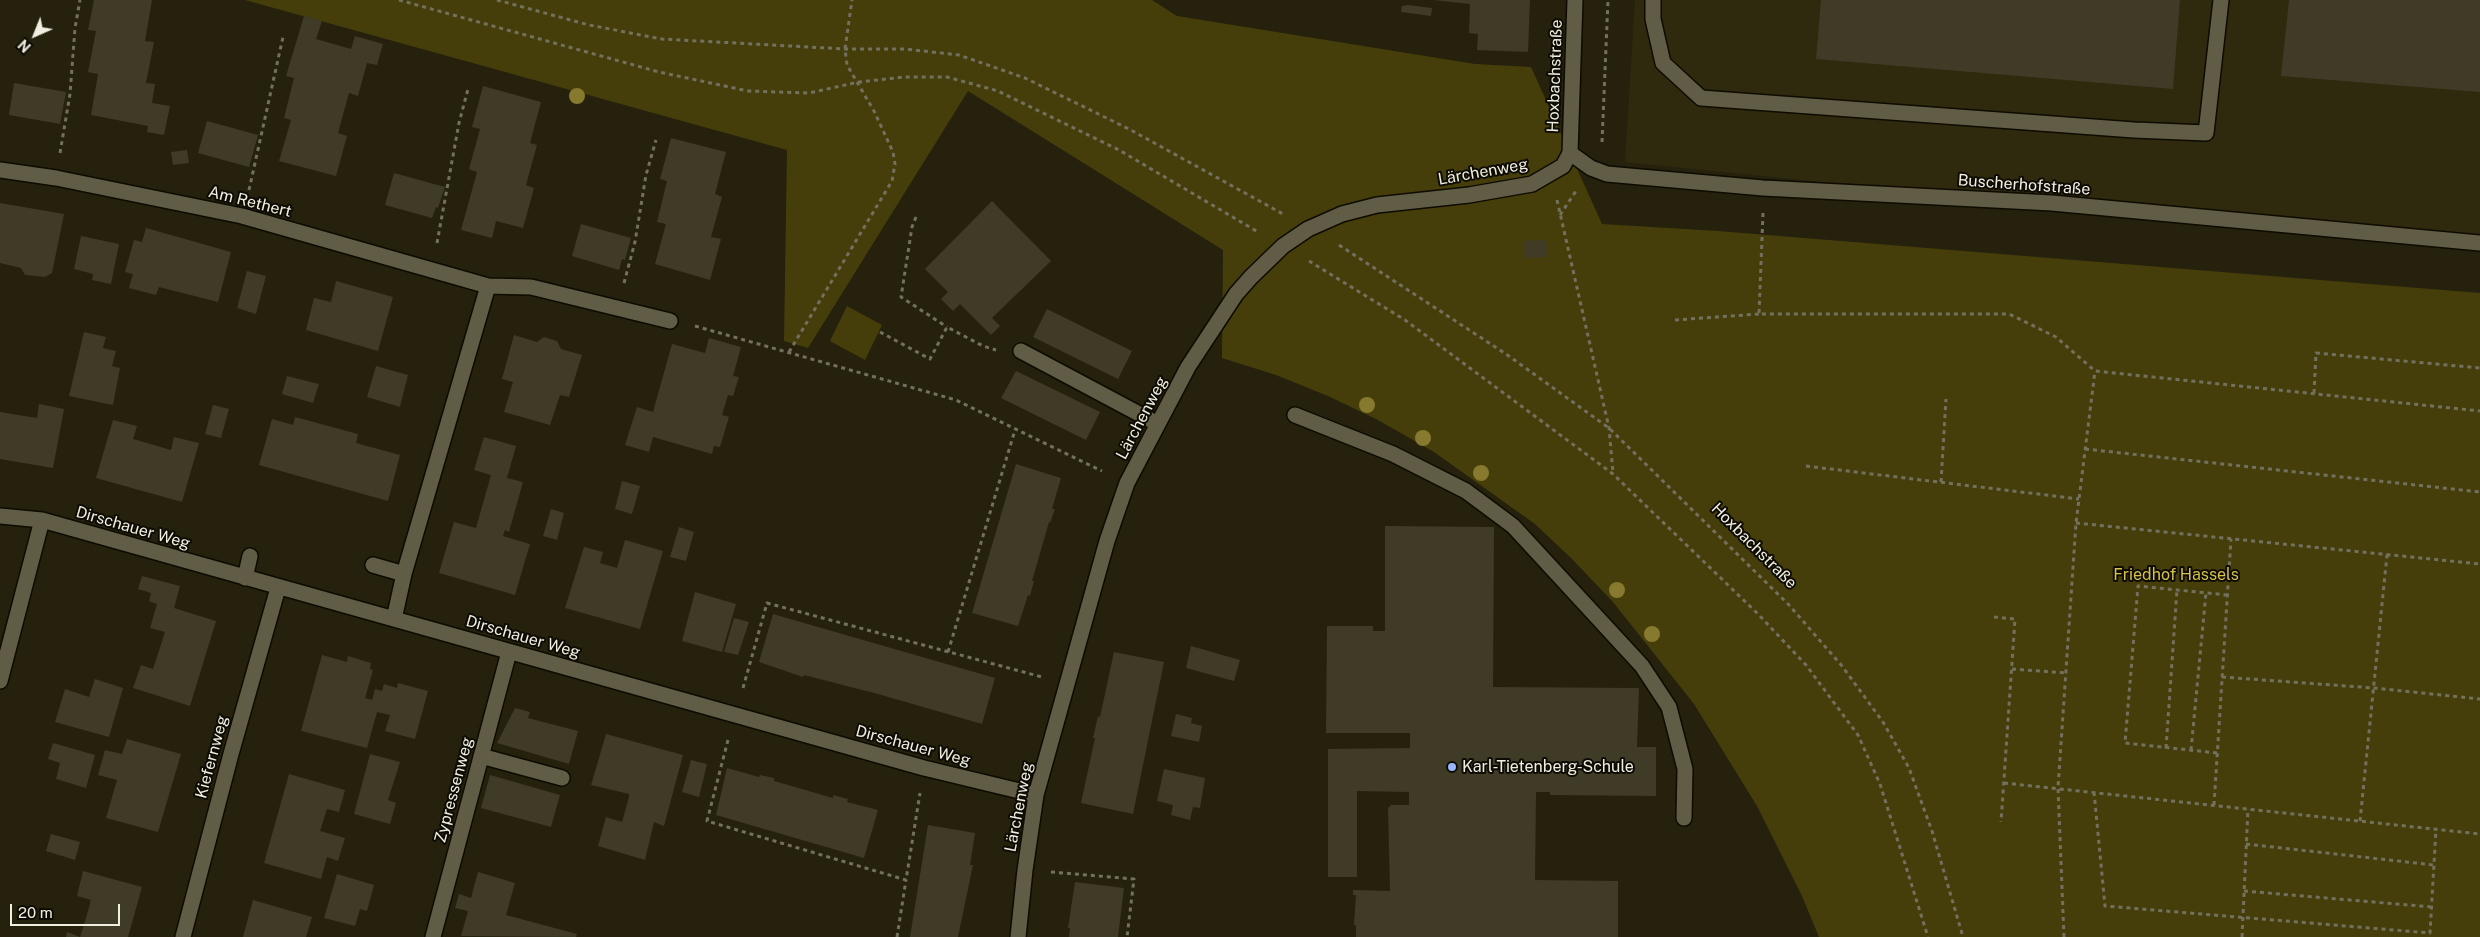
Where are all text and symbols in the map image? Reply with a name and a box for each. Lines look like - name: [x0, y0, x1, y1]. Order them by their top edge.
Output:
- north arrow: [10, 10, 60, 60]
- street label: Hoxbachstraße: [1543, 19, 1567, 133]
- text: N: [15, 36, 34, 55]
- street label: Lärchenweg: [1436, 155, 1530, 189]
- street label: Buscherhofstraße: [1957, 171, 2091, 199]
- street label: Am Rethert: [206, 182, 294, 222]
- street label: Lärchenweg: [1112, 373, 1172, 463]
- street label: Hoxbachstraße: [1707, 499, 1801, 593]
- street label: Dirschauer Weg: [74, 502, 192, 554]
- park label: Friedhof Hassels: [2113, 565, 2239, 585]
- street label: Dirschauer Weg: [464, 611, 582, 663]
- street label: Kiefernweg: [192, 713, 232, 801]
- street label: Dirschauer Weg: [853, 721, 973, 771]
- street label: Zypressenweg: [431, 735, 477, 845]
- place label: Karl-Tietenberg-Schule: [1462, 757, 1634, 777]
- street label: Lärchenweg: [1001, 760, 1037, 854]
- marker: Karl-Tietenberg-Schule: [1446, 761, 1458, 773]
- scale bar: [12, 894, 122, 926]
- text: 20 m: [18, 904, 53, 921]

